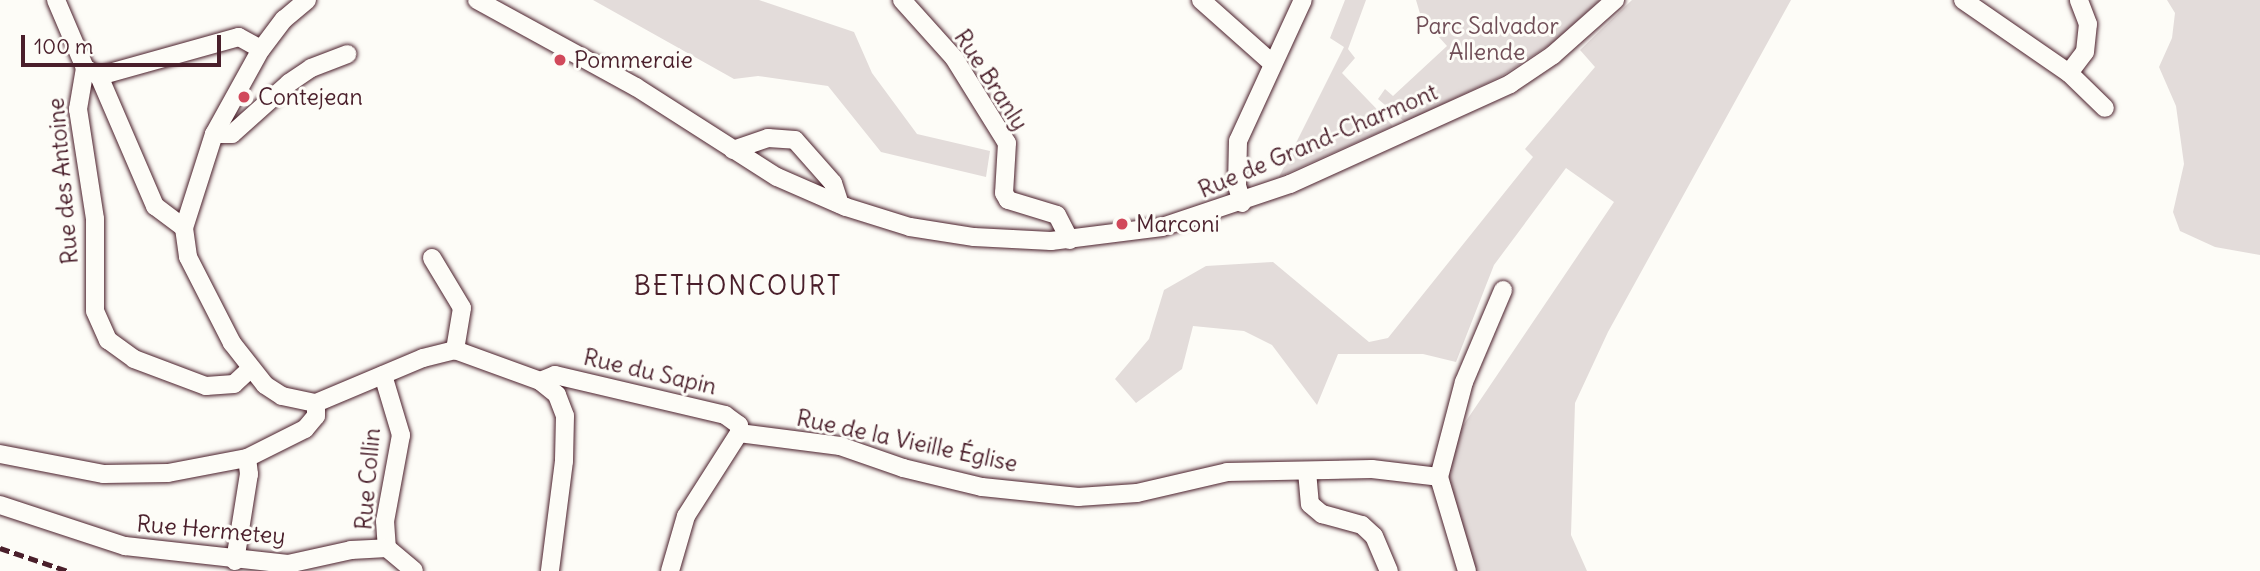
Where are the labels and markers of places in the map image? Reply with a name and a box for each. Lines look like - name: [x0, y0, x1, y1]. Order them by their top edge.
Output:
- place label: Pommeraie: [574, 46, 693, 74]
- marker: Pommeraie: [552, 52, 568, 68]
- place label: Contejean: [258, 83, 363, 111]
- marker: Contejean: [236, 89, 252, 105]
- place label: Marconi: [1136, 210, 1220, 238]
- marker: Marconi: [1114, 216, 1130, 232]

